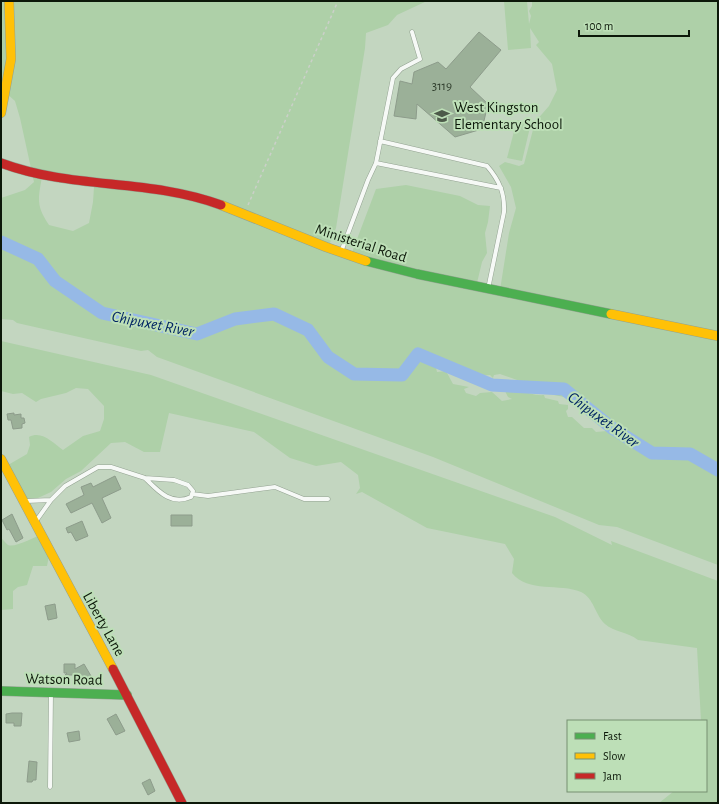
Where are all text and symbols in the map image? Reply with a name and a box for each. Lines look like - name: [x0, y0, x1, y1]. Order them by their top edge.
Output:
- scale bar: [579, 12, 689, 38]
- text: 100 m: [585, 20, 613, 32]
- house number: 3119: [432, 80, 452, 93]
- place label: West Kingston Elementary School: [454, 100, 563, 132]
- school or university icon: West Kingston Elementary School: [433, 107, 451, 125]
- street label: Ministerial Road: [313, 222, 409, 265]
- water label: Chipuxet River: [110, 308, 196, 341]
- water label: Chipuxet River: [564, 389, 643, 452]
- street label: Liberty Lane: [80, 590, 127, 659]
- street label: Watson Road: [25, 671, 103, 688]
- legend: [567, 720, 707, 792]
- text: Fast: [603, 730, 622, 742]
- text: Slow: [603, 750, 625, 762]
- text: Jam: [603, 770, 622, 782]

